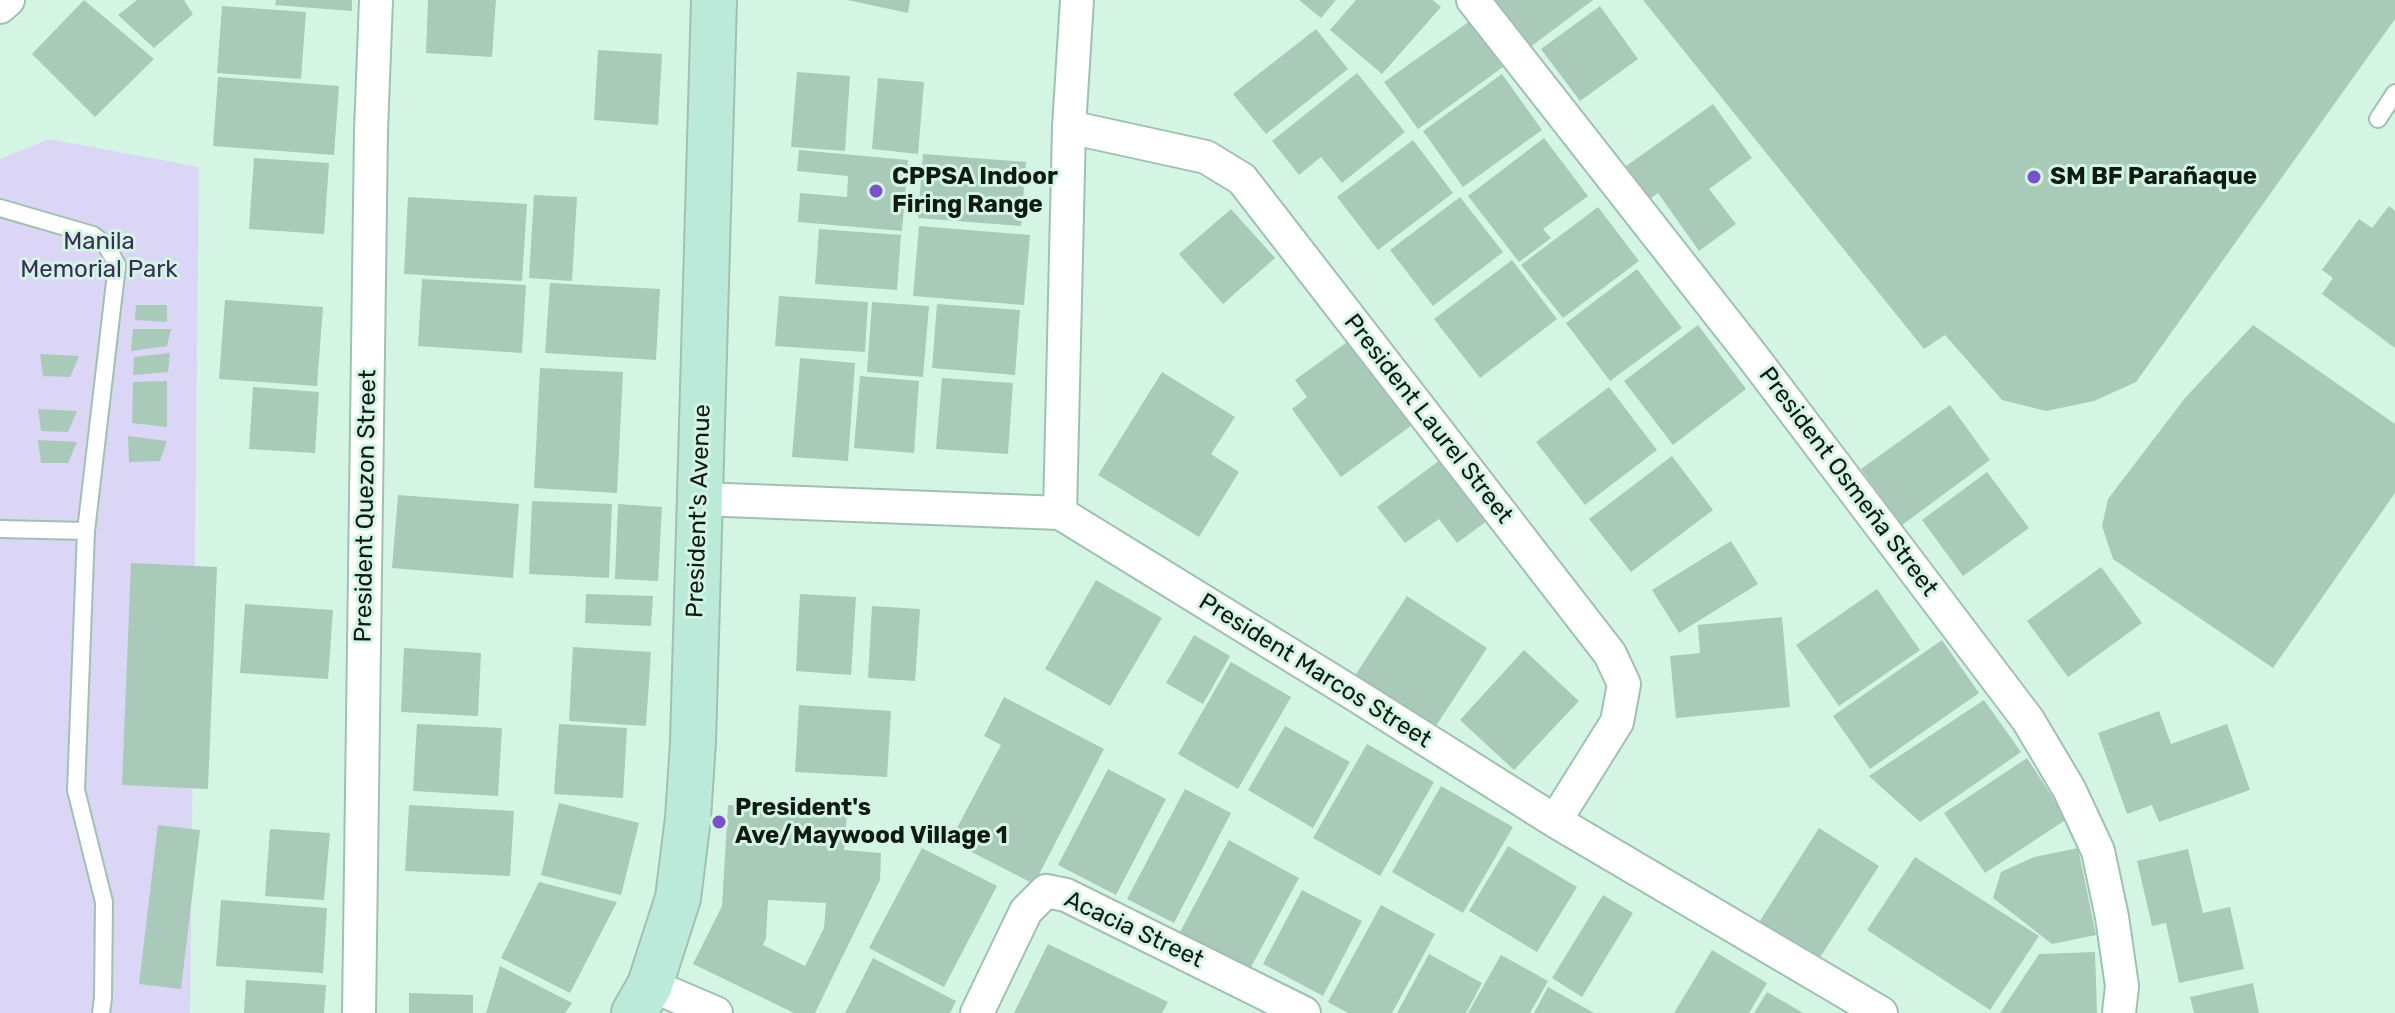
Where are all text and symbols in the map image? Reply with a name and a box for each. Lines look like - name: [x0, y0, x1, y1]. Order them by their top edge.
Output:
- place label: CPPSA Indoor Firing Range: [892, 163, 1058, 219]
- place label: SM BF Parañaque: [2050, 163, 2257, 191]
- marker: SM BF Parañaque: [2025, 168, 2043, 186]
- marker: CPPSA Indoor Firing Range: [867, 182, 885, 200]
- park label: Manila Memorial Park: [20, 228, 178, 284]
- street label: President Laurel Street: [1337, 309, 1519, 529]
- street label: President Osmeña Street: [1752, 362, 1944, 602]
- street label: President Quezon Street: [349, 369, 383, 643]
- street label: President's Avenue: [681, 403, 717, 619]
- street label: President Marcos Street: [1193, 588, 1437, 754]
- place label: President's Ave/Maywood Village 1: [735, 794, 1008, 850]
- marker: President's Ave/Maywood Village 1: [710, 813, 728, 831]
- street label: Acacia Street: [1060, 885, 1208, 975]

